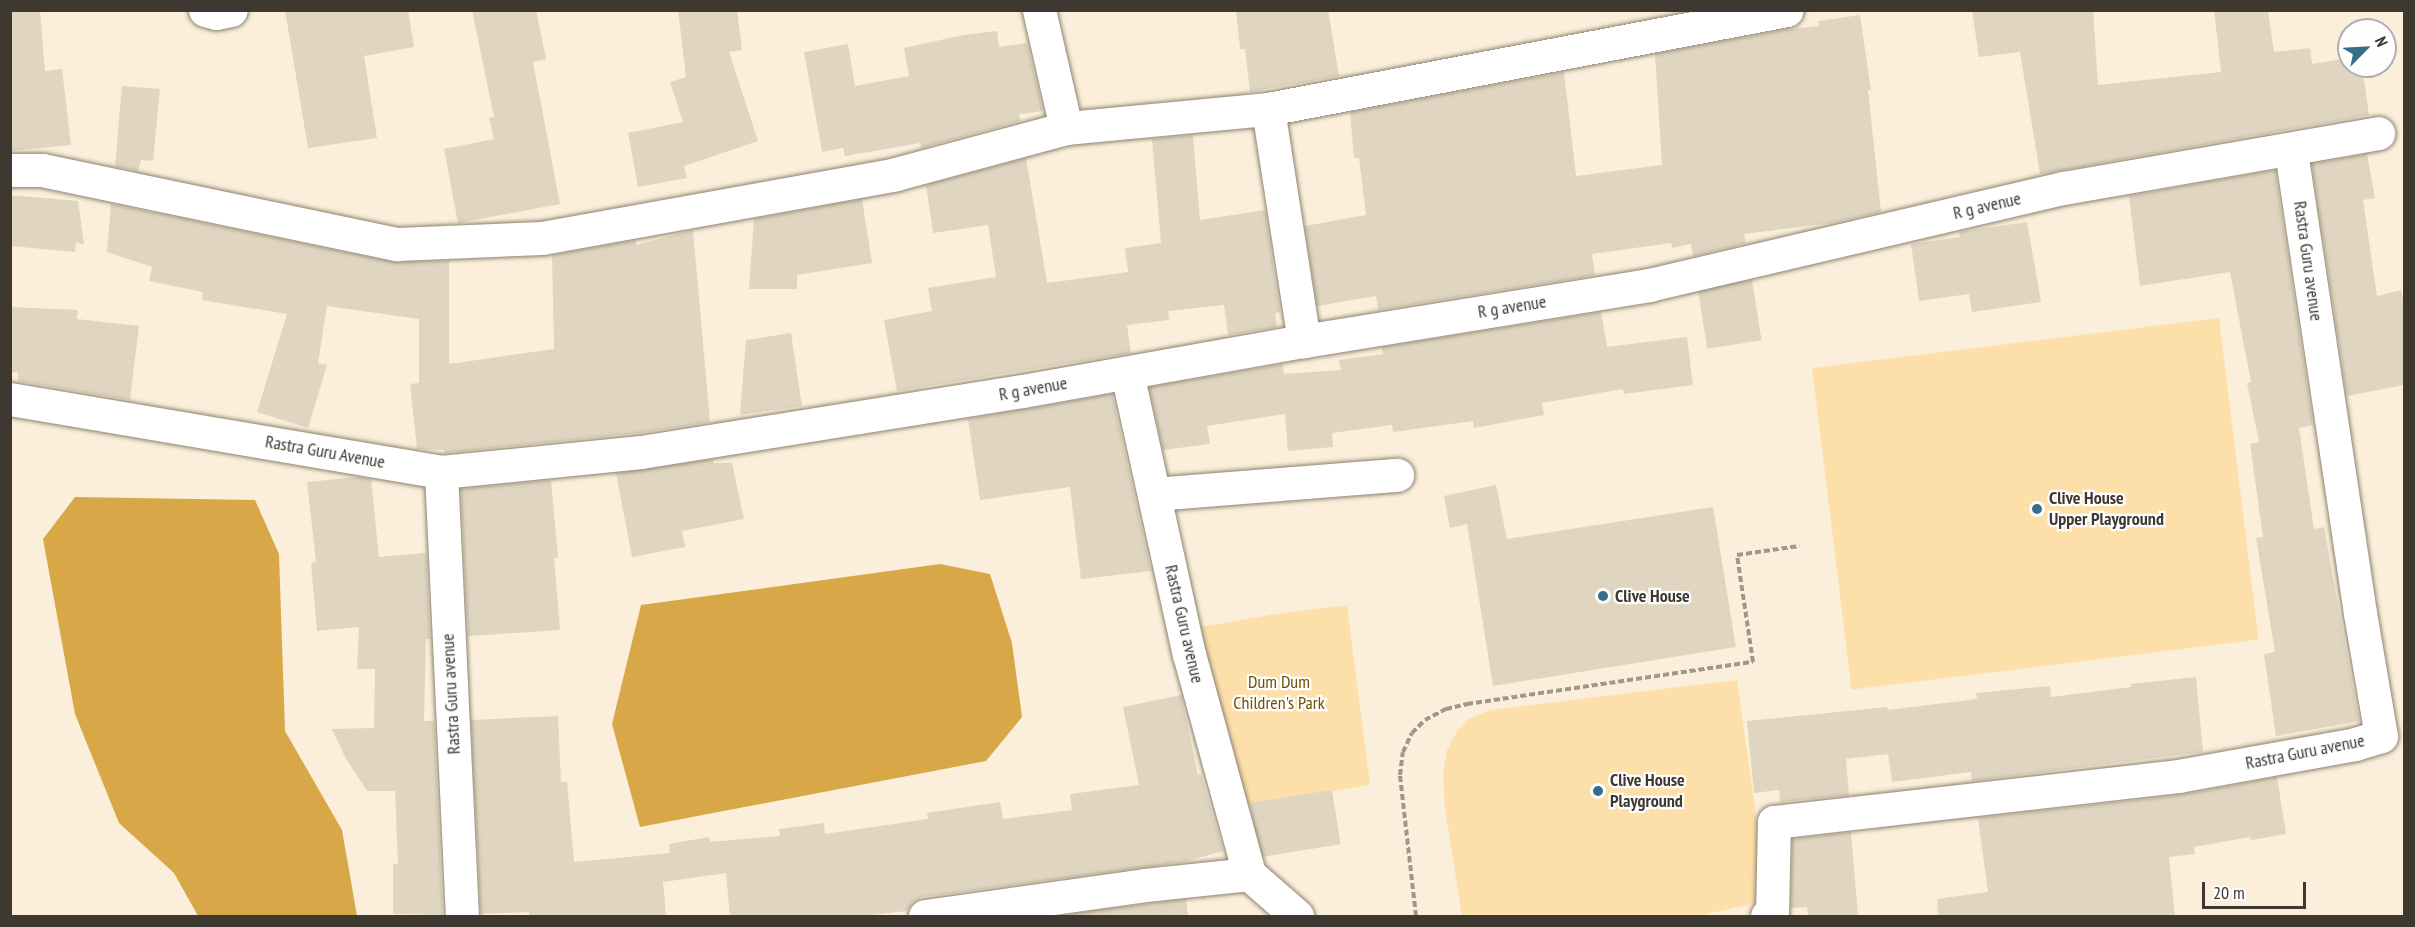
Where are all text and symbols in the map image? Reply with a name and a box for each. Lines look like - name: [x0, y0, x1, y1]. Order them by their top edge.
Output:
- north arrow: [2337, 18, 2397, 78]
- text: N: [2371, 33, 2393, 49]
- street label: R g avenue: [1951, 188, 2023, 224]
- street label: Rastra Guru avenue: [2289, 200, 2327, 322]
- street label: R g avenue: [1476, 291, 1548, 323]
- street label: R g avenue: [997, 372, 1069, 406]
- street label: Rastra Guru Avenue: [263, 431, 387, 473]
- place label: Clive House Upper Playground: [2049, 488, 2164, 530]
- marker: Clive House Upper Playground: [2030, 502, 2044, 516]
- street label: Rastra Guru avenue: [1160, 563, 1208, 685]
- place label: Clive House: [1615, 585, 1690, 607]
- marker: Clive House: [1596, 589, 1610, 603]
- street label: Rastra Guru avenue: [437, 633, 465, 755]
- park label: Dum Dum Children's Park: [1233, 672, 1325, 714]
- street label: Rastra Guru avenue: [2244, 730, 2366, 774]
- place label: Clive House Playground: [1610, 770, 1685, 812]
- marker: Clive House Playground: [1591, 784, 1605, 798]
- scale bar: [2205, 870, 2308, 908]
- text: 20 m: [2213, 881, 2245, 904]

